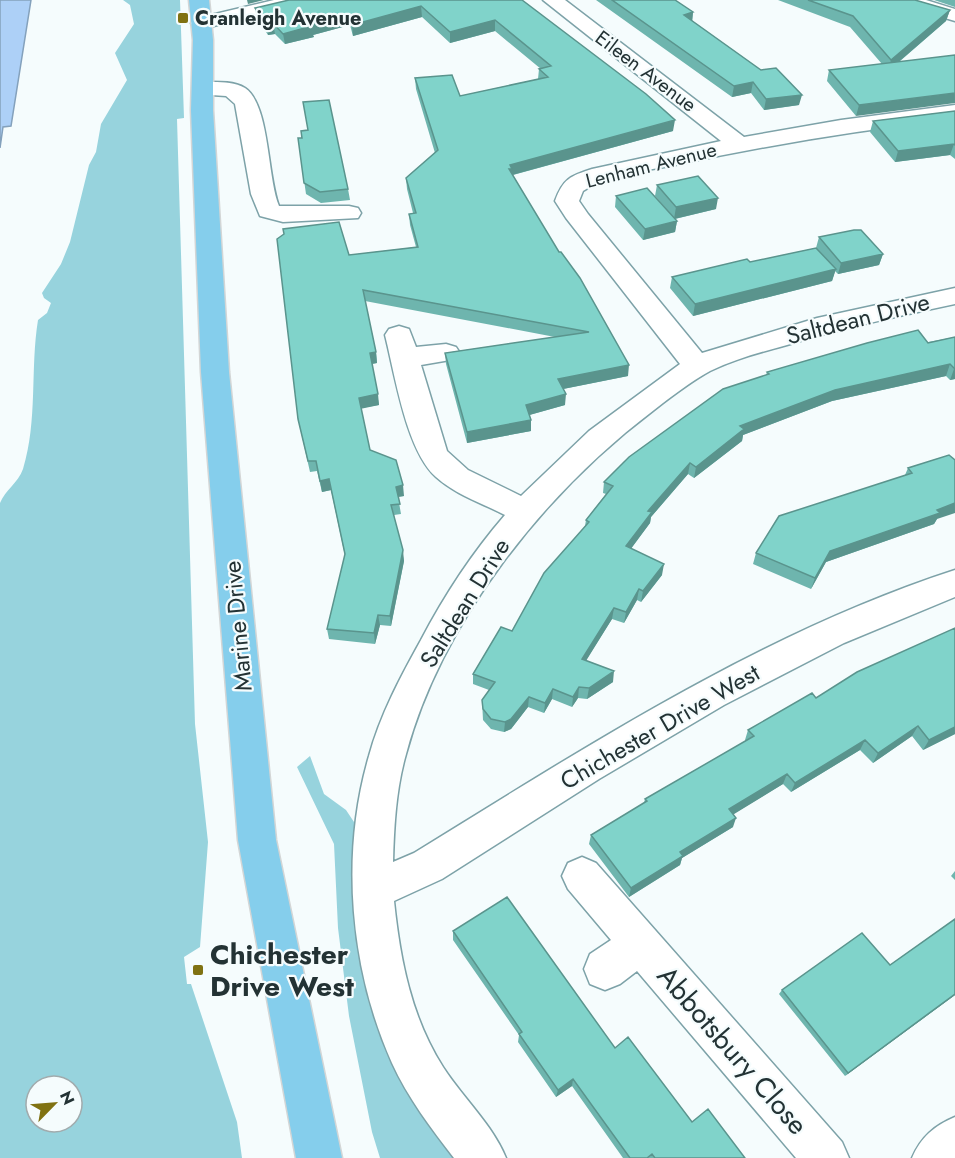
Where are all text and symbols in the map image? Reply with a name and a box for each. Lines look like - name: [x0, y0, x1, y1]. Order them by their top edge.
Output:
- place label: Cranleigh Avenue: [195, 4, 361, 33]
- marker: Cranleigh Avenue: [176, 11, 190, 25]
- street label: Eileen Avenue: [589, 24, 702, 119]
- street label: Lenham Avenue: [583, 135, 720, 196]
- street label: Saltdean Drive: [782, 284, 933, 353]
- street label: Saltdean Drive: [411, 531, 518, 674]
- street label: Marine Drive: [214, 559, 261, 693]
- street label: Chichester Drive West: [554, 655, 766, 798]
- place label: Chichester Drive West: [210, 934, 354, 1007]
- street label: Abbotsbury Close: [648, 957, 818, 1144]
- marker: Chichester Drive West: [191, 963, 205, 977]
- north arrow: [24, 1074, 84, 1134]
- text: N: [54, 1087, 80, 1108]

